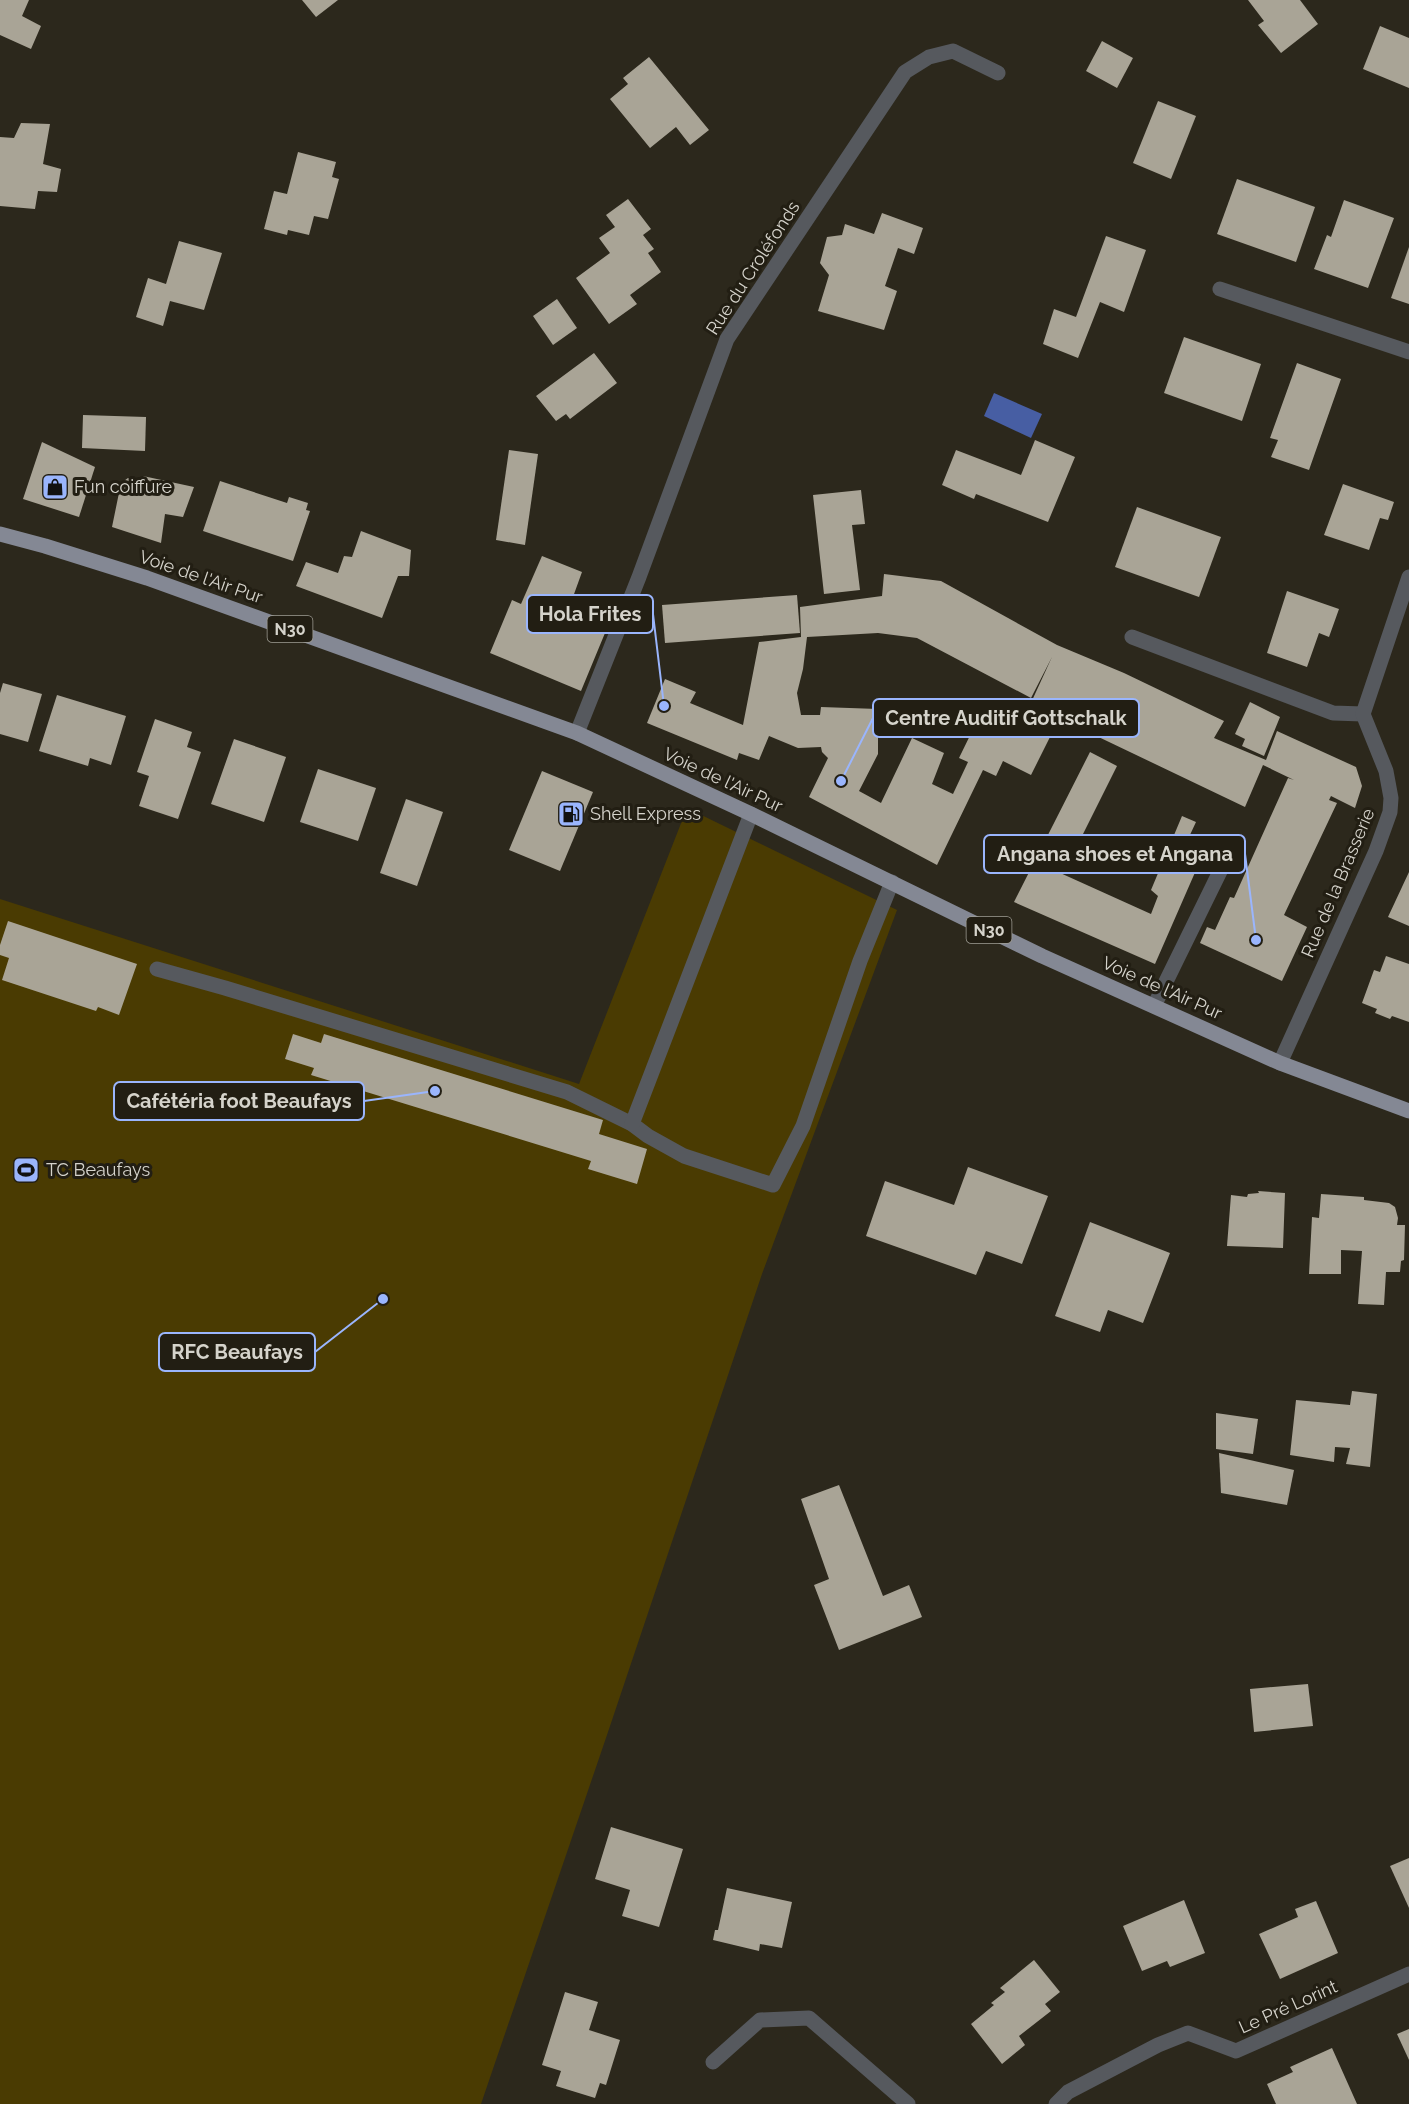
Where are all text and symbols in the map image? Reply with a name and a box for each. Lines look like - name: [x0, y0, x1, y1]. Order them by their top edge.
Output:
- street label: Rue du Croléfonds: [702, 197, 804, 339]
- shop icon: Fun coiffure: [40, 472, 70, 502]
- place label: Fun coiffure: [74, 476, 172, 497]
- street label: Voie de l'Air Pur: [137, 546, 266, 608]
- callout: Hola Frites: [527, 595, 653, 633]
- text: Hola Frites: [539, 602, 641, 626]
- road number: N30: [268, 616, 312, 642]
- callout: Centre Auditif Gottschalk: [873, 699, 1139, 737]
- text: Centre Auditif Gottschalk: [885, 706, 1127, 730]
- street label: Voie de l'Air Pur: [660, 743, 787, 817]
- fuel station icon: Shell Express: [556, 799, 586, 829]
- place label: Shell Express: [590, 803, 701, 824]
- street label: Rue de la Brasserie: [1297, 805, 1379, 961]
- callout: Angana shoes et Angana: [984, 835, 1245, 873]
- text: Angana shoes et Angana: [997, 842, 1233, 866]
- road number: N30: [966, 917, 1012, 943]
- street label: Voie de l'Air Pur: [1099, 952, 1226, 1024]
- callout: Cafétéria foot Beaufays: [114, 1082, 364, 1120]
- text: Cafétéria foot Beaufays: [126, 1089, 352, 1113]
- sports icon: TC Beaufays: [11, 1155, 41, 1185]
- place label: TC Beaufays: [46, 1159, 150, 1180]
- callout: RFC Beaufays: [159, 1333, 315, 1371]
- text: RFC Beaufays: [171, 1340, 303, 1364]
- street label: Le Pré Lorint: [1235, 1975, 1340, 2038]

